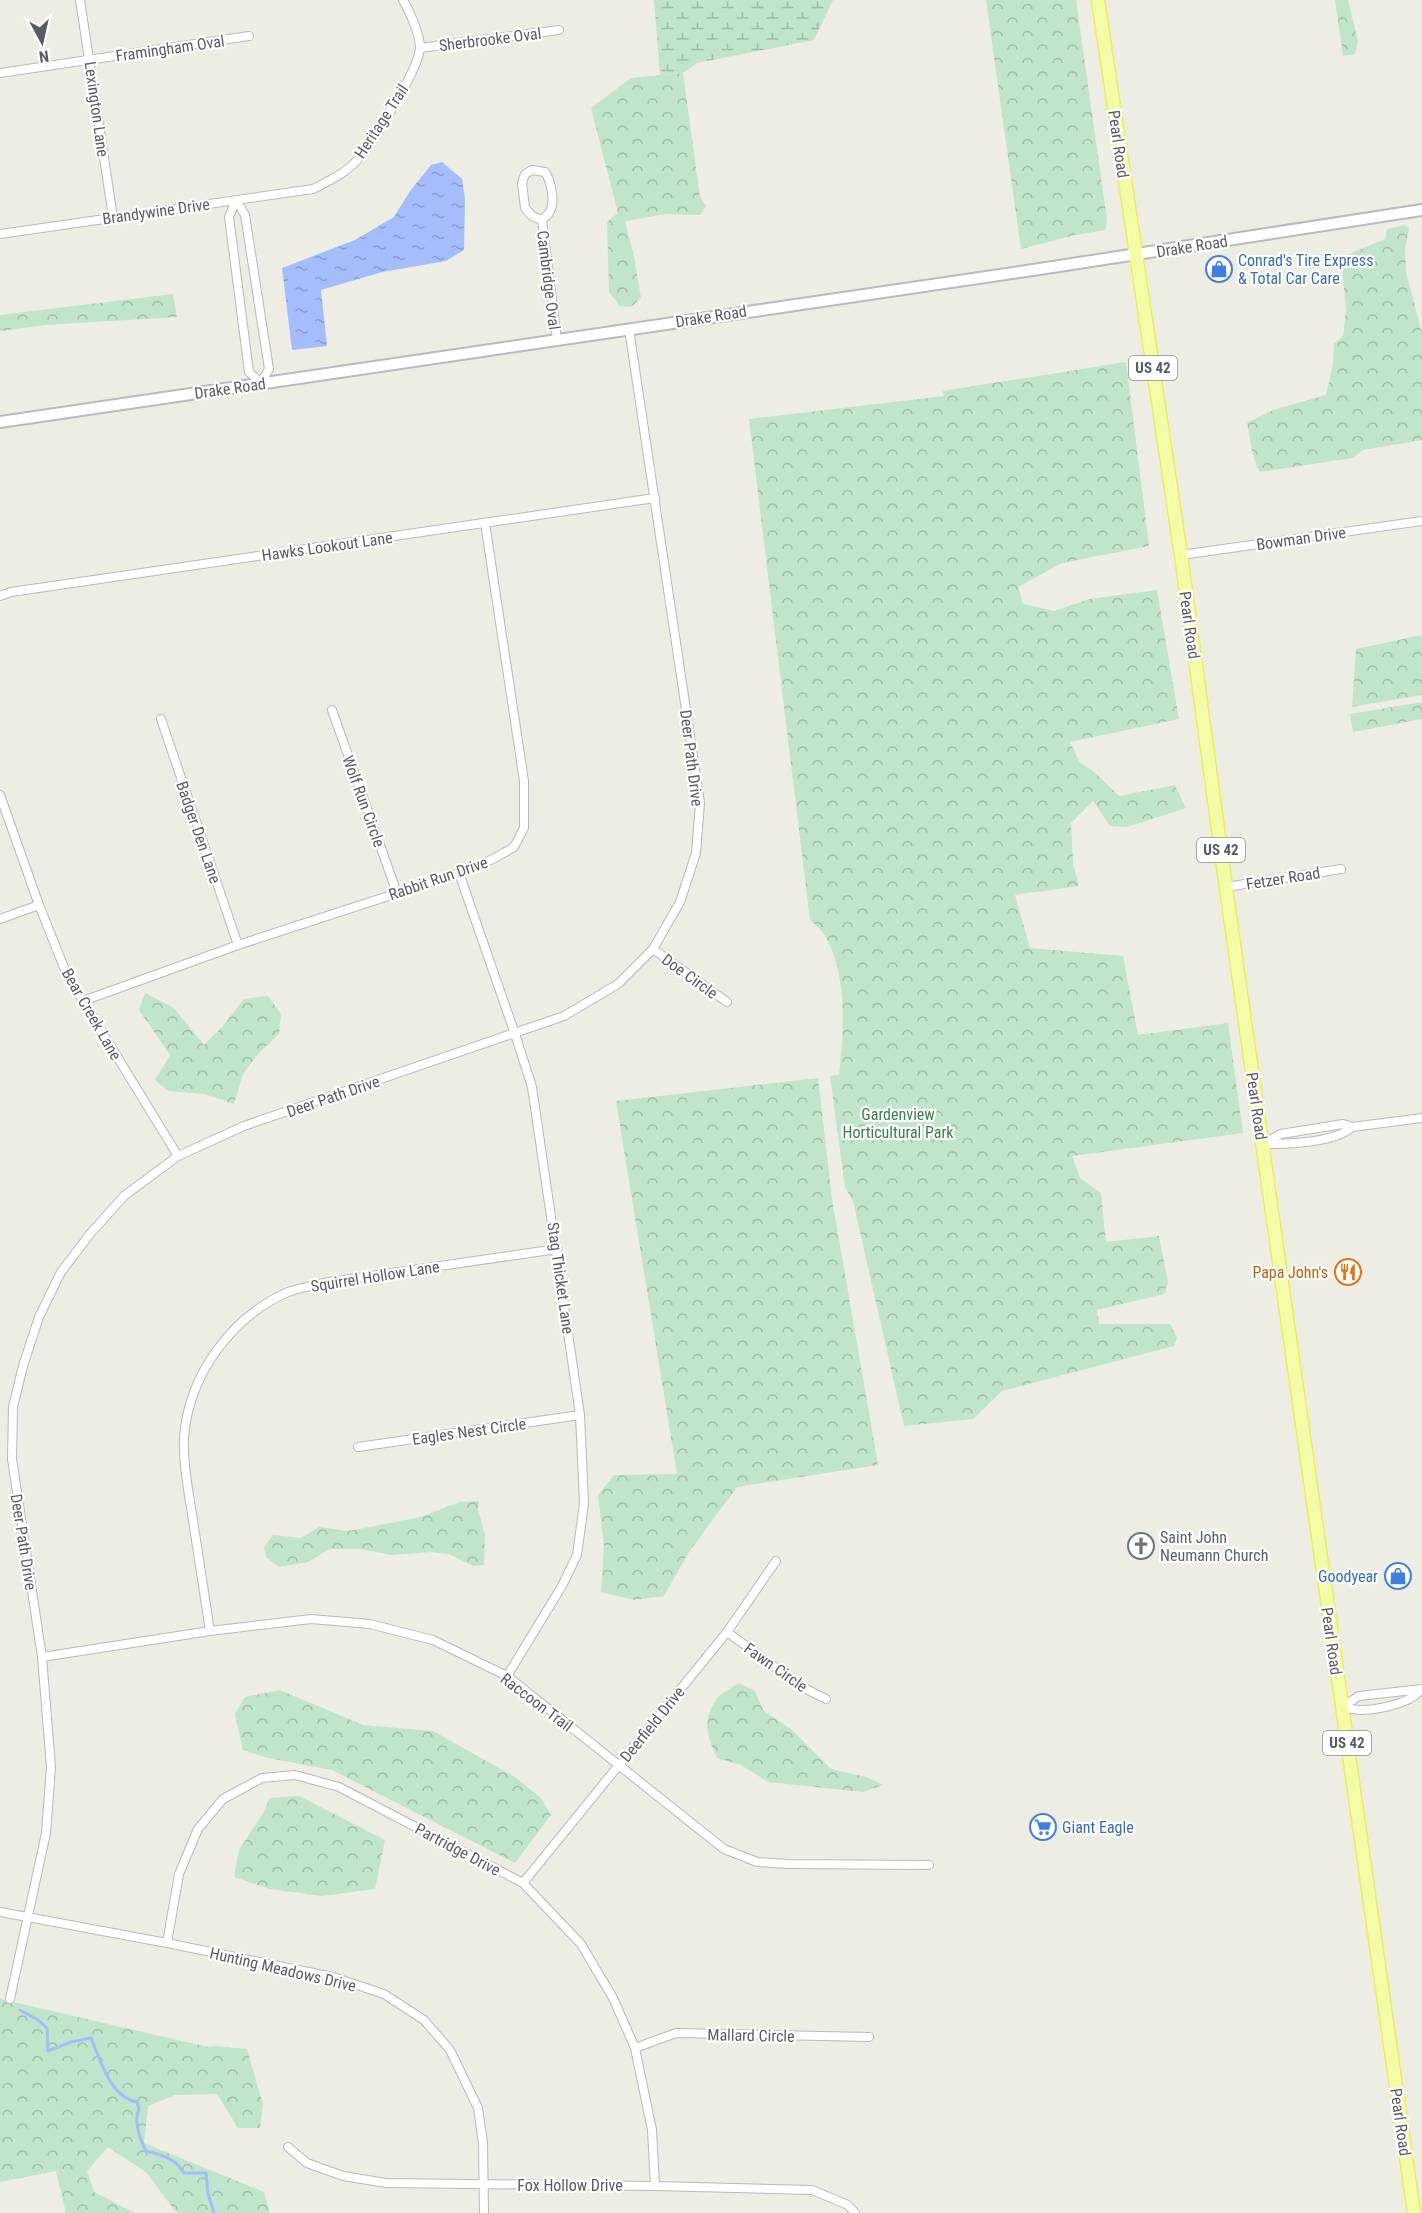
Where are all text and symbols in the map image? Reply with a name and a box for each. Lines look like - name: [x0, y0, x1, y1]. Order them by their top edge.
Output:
- north arrow: [12, 12, 72, 72]
- street label: Sherbrooke Oval: [438, 24, 542, 55]
- street label: Framingham Oval: [114, 31, 226, 66]
- text: N: [38, 46, 50, 66]
- street label: Lexington Lane: [80, 60, 113, 158]
- street label: Heritage Trail: [350, 81, 412, 162]
- street label: Pearl Road: [1104, 109, 1133, 179]
- street label: Brandywine Drive: [101, 195, 211, 228]
- street label: Cambridge Oval: [533, 229, 564, 331]
- street label: Drake Road: [1155, 232, 1229, 261]
- place label: Conrad's Tire Express & Total Car Care: [1238, 251, 1373, 288]
- shop icon: Conrad's Tire Express & Total Car Care: [1204, 254, 1234, 284]
- street label: Drake Road: [674, 302, 748, 331]
- road number: US 42: [1129, 356, 1177, 380]
- street label: Drake Road: [193, 374, 267, 403]
- street label: Bowman Drive: [1255, 523, 1347, 554]
- street label: Hawks Lookout Lane: [261, 528, 394, 565]
- street label: Pearl Road: [1175, 590, 1204, 660]
- street label: Deer Path Drive: [676, 709, 707, 807]
- street label: Wolf Run Circle: [338, 753, 389, 850]
- street label: Badger Den Lane: [172, 779, 225, 886]
- road number: US 42: [1197, 838, 1245, 862]
- street label: Rabbit Run Drive: [386, 853, 490, 904]
- street label: Fetzer Road: [1245, 863, 1322, 894]
- street label: Doe Circle: [658, 950, 721, 1003]
- street label: Bear Creek Lane: [58, 965, 125, 1063]
- street label: Pearl Road: [1242, 1071, 1271, 1141]
- street label: Deer Path Drive: [284, 1072, 382, 1121]
- park label: Gardenview Horticultural Park: [843, 1105, 954, 1142]
- street label: Stag Thicket Lane: [543, 1221, 578, 1335]
- street label: Squirrel Hollow Lane: [309, 1257, 441, 1296]
- restaurant icon: Papa John's: [1333, 1257, 1363, 1287]
- place label: Papa John's: [1252, 1263, 1328, 1282]
- street label: Eagles Nest Circle: [411, 1414, 527, 1449]
- street label: Deer Path Drive: [7, 1493, 40, 1592]
- place label: Saint John Neumann Church: [1160, 1528, 1268, 1565]
- church icon: Saint John Neumann Church: [1126, 1531, 1156, 1561]
- shop icon: Goodyear: [1383, 1561, 1413, 1591]
- place label: Goodyear: [1318, 1567, 1378, 1586]
- street label: Pearl Road: [1317, 1606, 1346, 1676]
- street label: Fawn Circle: [740, 1639, 811, 1696]
- street label: Raccoon Trail: [497, 1669, 577, 1736]
- street label: Deerfield Drive: [616, 1683, 689, 1766]
- road number: US 42: [1323, 1731, 1371, 1755]
- supermarket icon: Giant Eagle: [1028, 1812, 1058, 1842]
- place label: Giant Eagle: [1062, 1818, 1134, 1837]
- street label: Partridge Drive: [412, 1819, 504, 1880]
- street label: Hunting Meadows Drive: [208, 1943, 358, 1996]
- street label: Mallard Circle: [707, 2025, 795, 2046]
- street label: Pearl Road: [1386, 2087, 1415, 2157]
- street label: Fox Hollow Drive: [517, 2176, 623, 2195]

